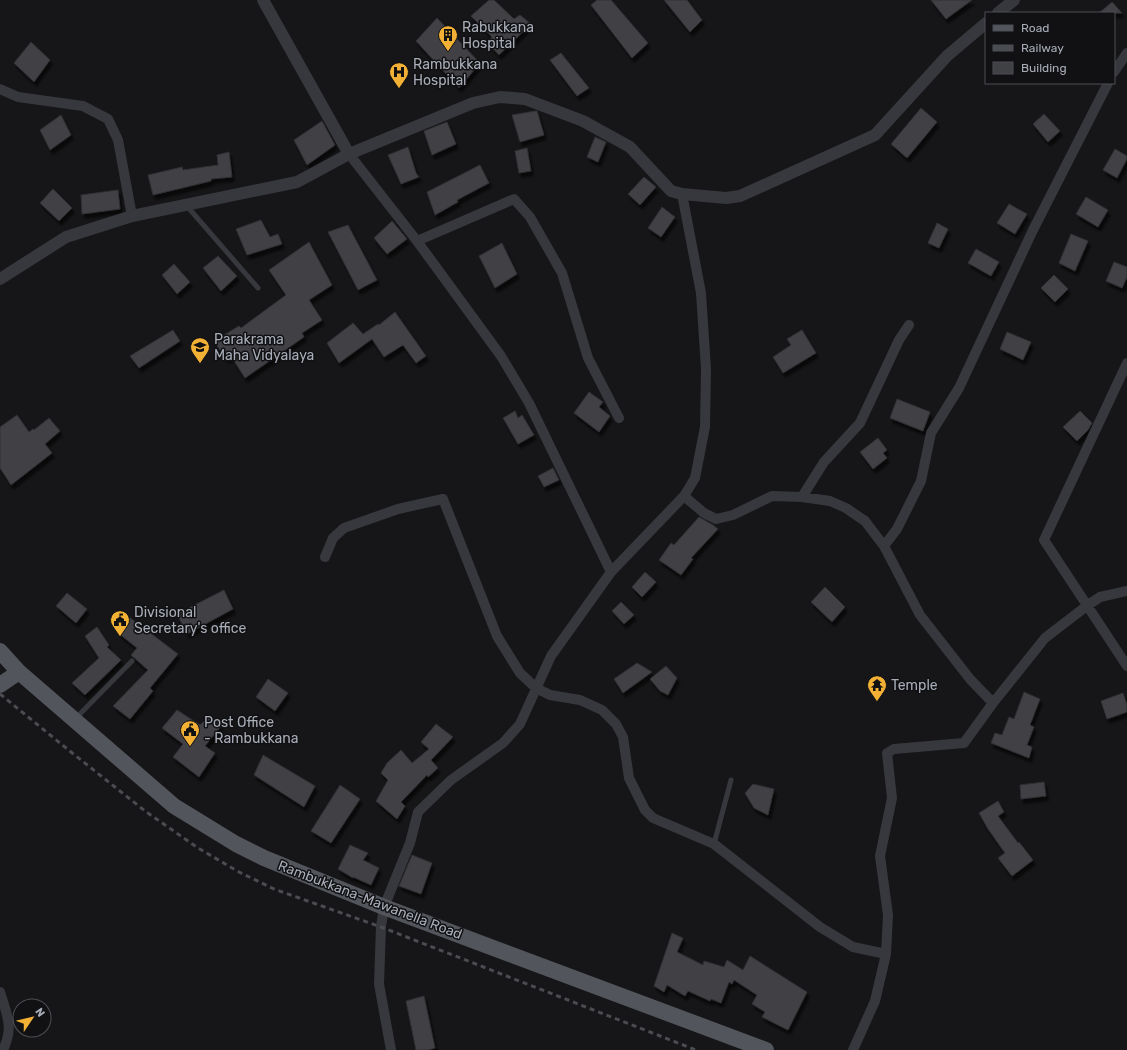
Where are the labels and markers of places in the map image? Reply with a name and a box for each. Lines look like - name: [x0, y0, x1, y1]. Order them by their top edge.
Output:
- place label: Rabukkana Hospital: [462, 19, 534, 52]
- building icon: Rabukkana Hospital: [437, 24, 459, 52]
- place label: Rambukkana Hospital: [413, 56, 497, 89]
- hospital icon: Rambukkana Hospital: [388, 61, 410, 89]
- place label: Parakrama Maha Vidyalaya: [214, 331, 314, 364]
- school or university icon: Parakrama Maha Vidyalaya: [189, 336, 211, 364]
- place label: Divisional Secretary's office: [134, 604, 246, 637]
- public building icon: Divisional Secretary's office: [109, 609, 131, 637]
- temple icon: Temple: [866, 674, 888, 702]
- place label: Temple: [891, 677, 938, 694]
- place label: Post Office - Rambukkana: [204, 714, 299, 747]
- public building icon: Post Office - Rambukkana: [179, 719, 201, 747]

